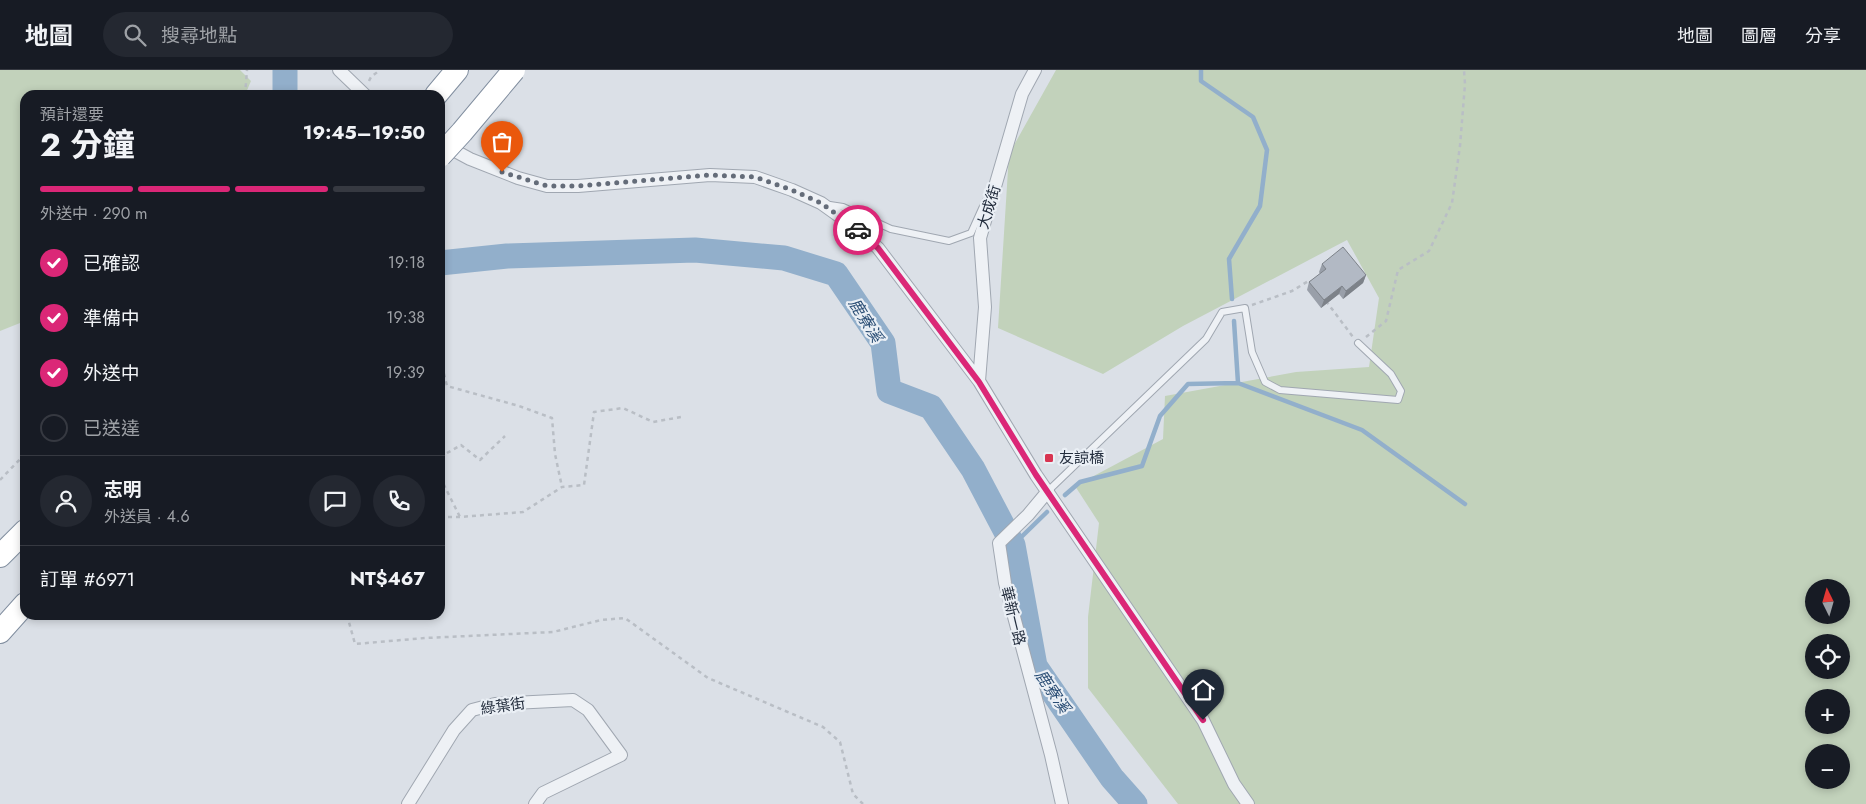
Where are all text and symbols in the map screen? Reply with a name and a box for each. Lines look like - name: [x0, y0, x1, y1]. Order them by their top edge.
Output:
- search box: [103, 12, 453, 57]
- text: 地圖: [25, 18, 73, 53]
- icon: search: [121, 21, 149, 49]
- text: 搜尋地點: [161, 22, 237, 49]
- text: 地圖: [1677, 23, 1713, 49]
- text: 圖層: [1741, 23, 1777, 49]
- text: 分享: [1805, 23, 1841, 49]
- text: 預計還要: [40, 103, 104, 126]
- text: 19:45–19:50: [303, 119, 425, 146]
- pin: [481, 121, 523, 172]
- text: 2 分鐘: [40, 122, 135, 168]
- icon: bag: [488, 128, 516, 156]
- street label: 大成街: [972, 182, 1006, 232]
- text: 外送中 · 290 m: [40, 202, 148, 225]
- courier: [833, 205, 883, 255]
- icon: car: [844, 216, 872, 244]
- icon: check: [40, 249, 68, 277]
- text: 已確認: [83, 250, 140, 277]
- text: 19:18: [388, 251, 425, 274]
- water label: 鹿寮溪: [843, 294, 889, 348]
- icon: check: [40, 304, 68, 332]
- text: 準備中: [83, 305, 140, 332]
- text: 19:38: [386, 306, 425, 329]
- icon: check: [40, 359, 68, 387]
- text: 外送中: [83, 360, 140, 387]
- text: 19:39: [386, 361, 425, 384]
- text: 已送達: [83, 415, 140, 442]
- place label: 友諒橋: [1059, 447, 1104, 469]
- marker: 友諒橋: [1043, 452, 1055, 464]
- button: person: [40, 475, 92, 527]
- button: chat: [309, 475, 361, 527]
- button: phone: [373, 475, 425, 527]
- text: 志明: [104, 476, 142, 503]
- text: 外送員 · 4.6: [104, 505, 190, 528]
- text: NT$467: [350, 565, 425, 592]
- text: 訂單 #6971: [40, 566, 135, 593]
- north arrow: [1805, 579, 1850, 624]
- map controls: [1805, 579, 1850, 789]
- street label: 華新一路: [995, 584, 1031, 648]
- button: locate: [1805, 634, 1850, 679]
- water label: 鹿寮溪: [1030, 665, 1077, 719]
- pin: [1182, 669, 1224, 720]
- icon: home: [1189, 676, 1217, 704]
- button: +: [1805, 689, 1850, 734]
- street label: 綠葉街: [479, 692, 527, 720]
- button: −: [1805, 744, 1850, 789]

